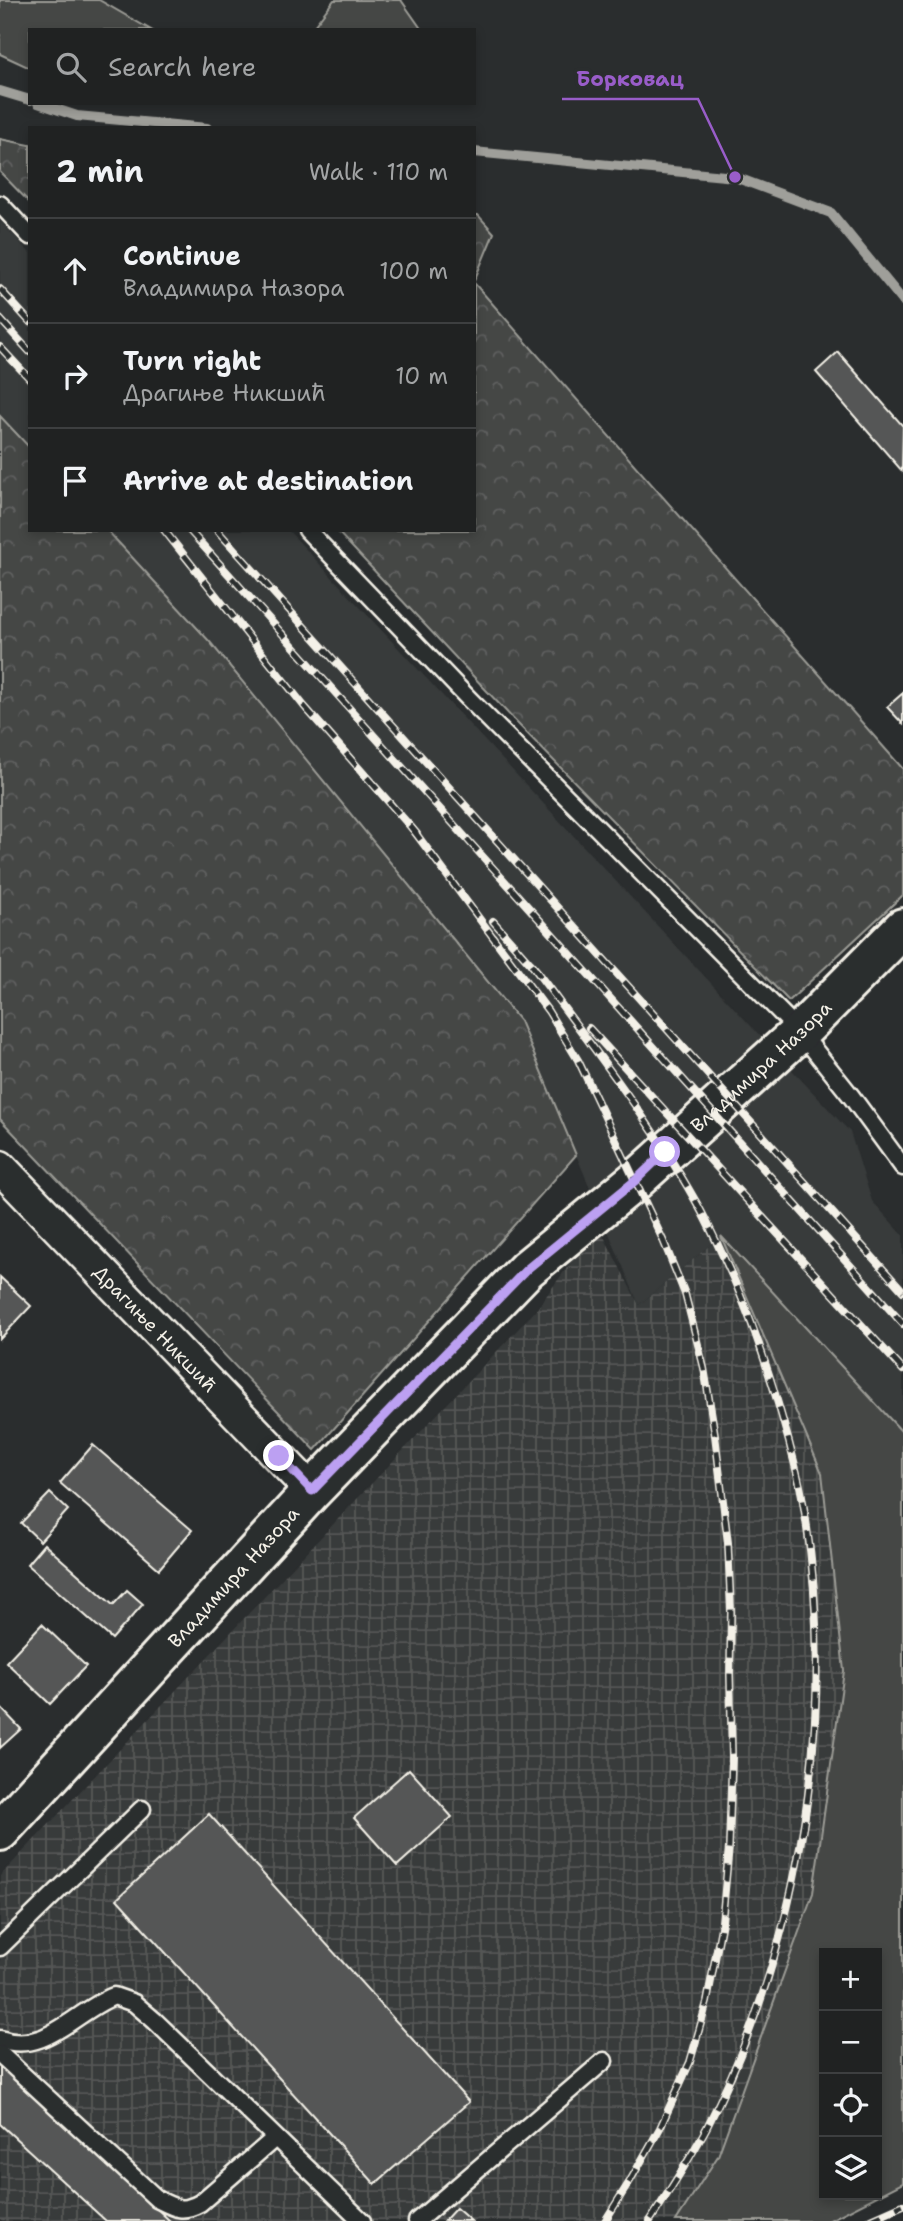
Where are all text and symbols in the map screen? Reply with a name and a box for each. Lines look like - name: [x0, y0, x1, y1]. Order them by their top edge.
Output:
- search box: [28, 28, 476, 105]
- icon: search: [52, 48, 90, 86]
- text: Search here: [108, 49, 257, 84]
- callout: Борковац: [562, 57, 698, 99]
- text: Борковац: [576, 65, 685, 93]
- text: 2 min: [56, 151, 143, 192]
- text: Walk · 110 m: [309, 157, 448, 187]
- text: Continue: [123, 238, 241, 273]
- icon: ahead: [56, 252, 94, 290]
- text: 100 m: [379, 256, 448, 286]
- text: Владимира Назора: [123, 273, 345, 303]
- text: Turn right: [123, 343, 261, 378]
- icon: right: [56, 357, 94, 395]
- text: 10 m: [395, 361, 448, 391]
- text: Драгиње Никшић: [123, 378, 326, 408]
- icon: arrive: [56, 462, 94, 500]
- text: Arrive at destination: [123, 463, 413, 498]
- street label: Владимира Назора: [685, 995, 837, 1138]
- route start: [649, 1136, 680, 1167]
- street label: Драгиње Никшић: [88, 1260, 222, 1398]
- route end: [263, 1440, 294, 1471]
- street label: Владимира Назора: [162, 1501, 305, 1653]
- map controls: [819, 1948, 882, 2200]
- button: +: [819, 1948, 882, 2011]
- button: −: [819, 2011, 882, 2074]
- button: locate: [819, 2074, 882, 2137]
- button: layers: [819, 2137, 882, 2200]

